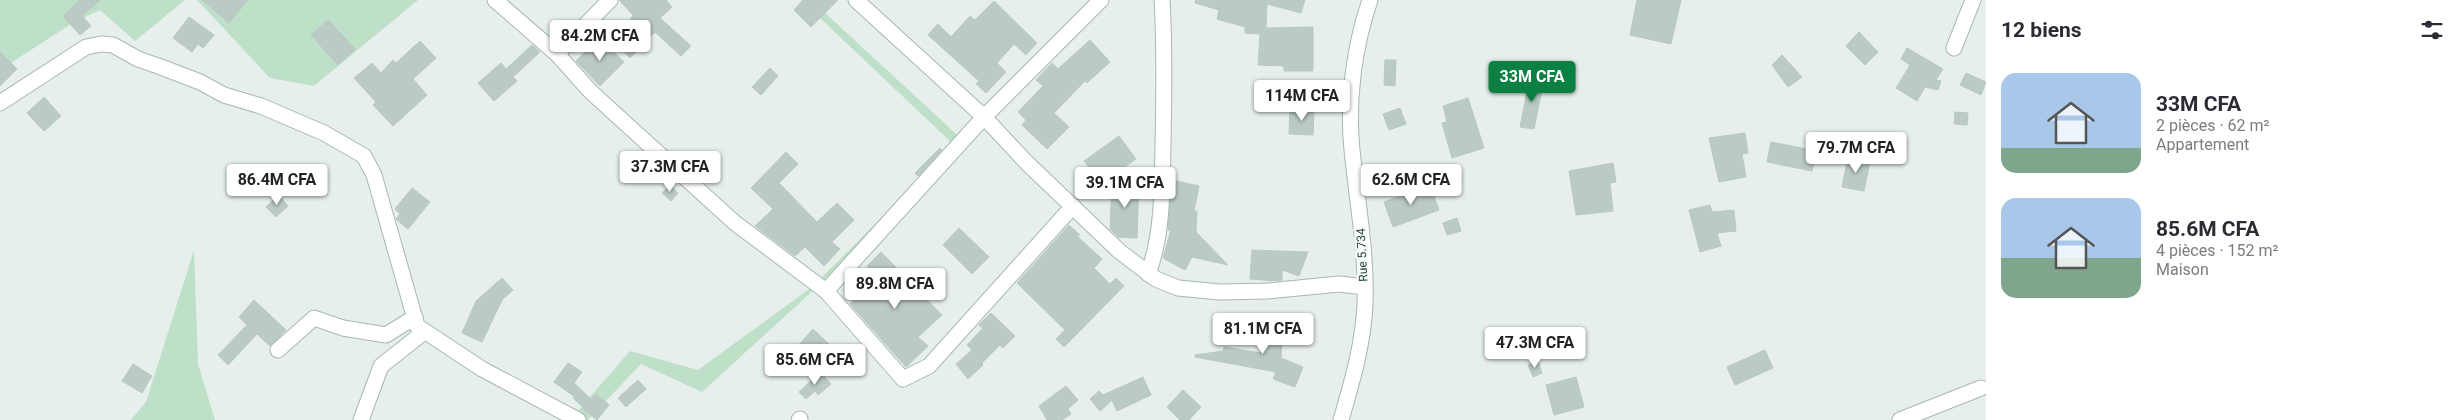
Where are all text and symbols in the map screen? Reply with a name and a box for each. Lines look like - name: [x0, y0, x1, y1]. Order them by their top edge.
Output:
- icon: filters: [2418, 16, 2446, 44]
- text: 12 biens: [2001, 18, 2082, 42]
- pin: 84.2M CFA: [543, 20, 657, 62]
- text: 84.2M CFA: [561, 26, 639, 45]
- pin: 33M CFA: [1486, 61, 1578, 103]
- text: 33M CFA: [1500, 67, 1564, 86]
- pin: 114M CFA: [1250, 80, 1354, 122]
- text: 114M CFA: [1265, 86, 1339, 105]
- text: 33M CFA: [2156, 92, 2241, 116]
- icon: home: [2041, 93, 2101, 153]
- text: 2 pièces · 62 m²: [2156, 116, 2269, 135]
- pin: 79.7M CFA: [1799, 132, 1913, 174]
- text: Appartement: [2156, 135, 2249, 154]
- text: 79.7M CFA: [1817, 138, 1895, 157]
- pin: 37.3M CFA: [613, 150, 727, 193]
- text: 37.3M CFA: [631, 157, 709, 176]
- pin: 86.4M CFA: [220, 164, 334, 206]
- pin: 62.6M CFA: [1354, 164, 1468, 206]
- pin: 39.1M CFA: [1068, 166, 1182, 209]
- text: 86.4M CFA: [238, 170, 316, 189]
- text: 62.6M CFA: [1372, 170, 1450, 189]
- text: 39.1M CFA: [1086, 173, 1164, 192]
- text: 85.6M CFA: [2156, 217, 2259, 241]
- icon: home: [2041, 218, 2101, 278]
- street label: Rue 5.734: [1354, 228, 1370, 282]
- text: 4 pièces · 152 m²: [2156, 241, 2278, 260]
- text: Maison: [2156, 260, 2209, 279]
- pin: 89.8M CFA: [838, 268, 952, 310]
- text: 89.8M CFA: [856, 274, 934, 293]
- pin: 81.1M CFA: [1206, 312, 1320, 355]
- text: 81.1M CFA: [1224, 319, 1302, 338]
- pin: 47.3M CFA: [1478, 326, 1592, 369]
- text: 47.3M CFA: [1496, 333, 1574, 352]
- pin: 85.6M CFA: [758, 344, 872, 386]
- text: 85.6M CFA: [776, 350, 854, 369]

